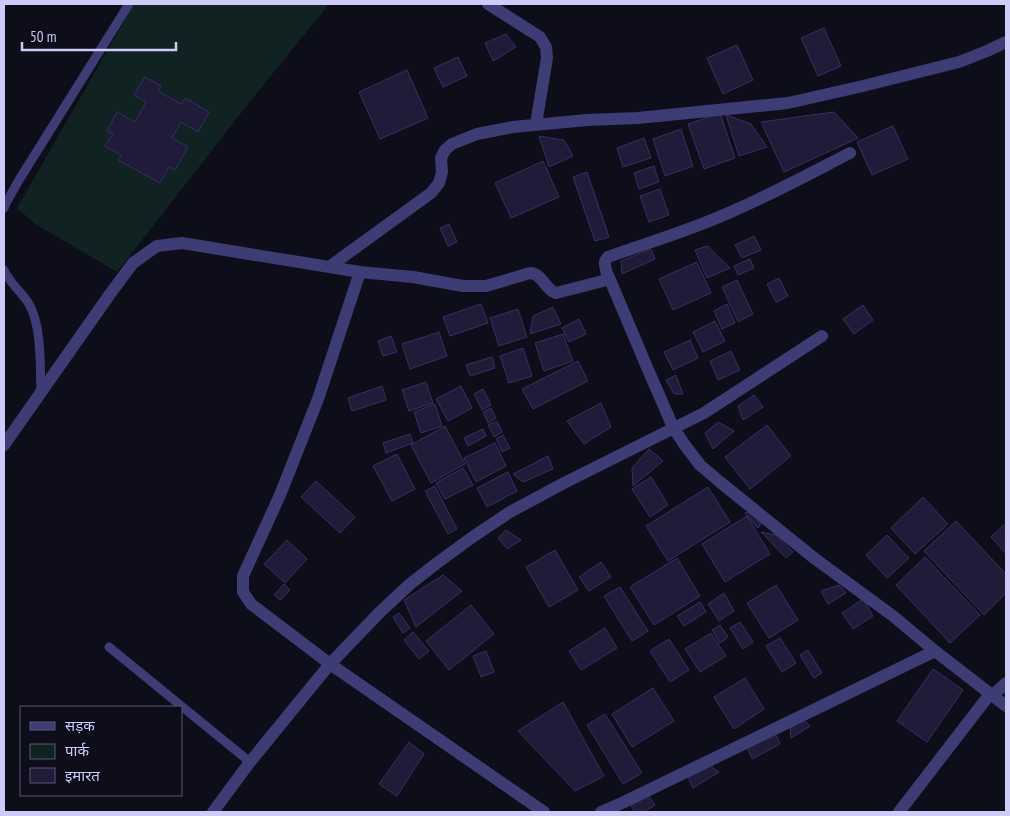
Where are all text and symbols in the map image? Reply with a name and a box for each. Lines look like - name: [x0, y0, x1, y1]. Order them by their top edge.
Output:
- scale bar: [22, 20, 176, 52]
- text: 50 m: [30, 27, 56, 46]
- legend: [20, 706, 182, 796]
- text: सड़क: [65, 716, 95, 735]
- text: पार्क: [65, 741, 89, 760]
- text: इमारत: [65, 766, 100, 785]

